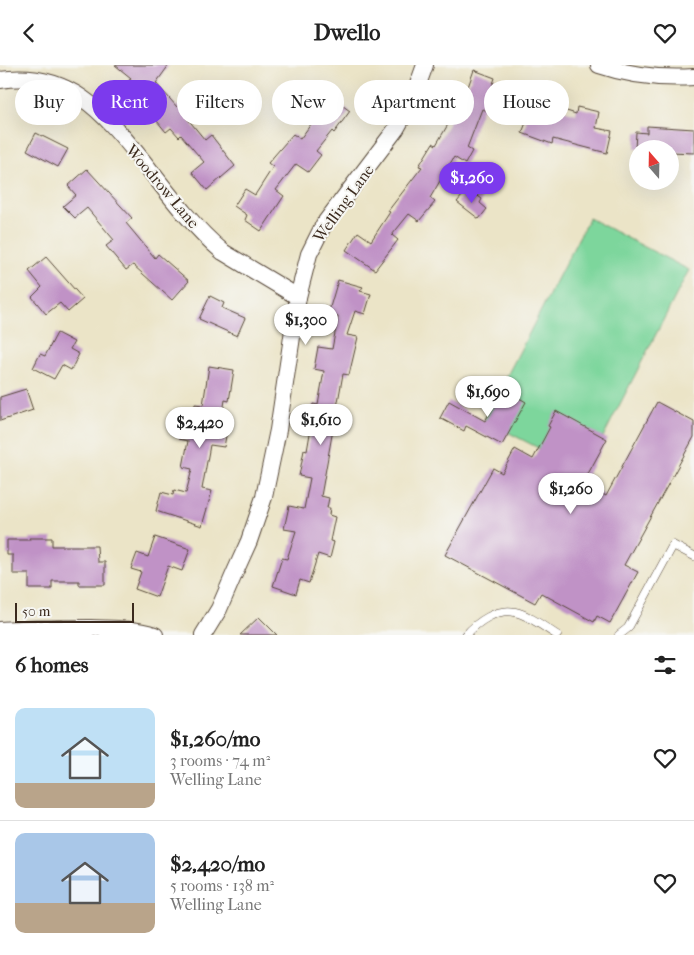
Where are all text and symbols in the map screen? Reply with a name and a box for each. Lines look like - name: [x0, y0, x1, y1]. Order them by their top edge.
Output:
- icon: back: [15, 19, 43, 47]
- icon: heart: [651, 19, 679, 47]
- text: Dwello: [314, 20, 380, 46]
- chip: Buy: [15, 80, 82, 125]
- chip: Rent: [92, 80, 167, 125]
- chip: Filters: [177, 80, 262, 125]
- chip: New: [272, 80, 344, 125]
- chip: Apartment: [354, 80, 474, 125]
- chip: House: [484, 80, 569, 125]
- street label: Woodrow Lane: [121, 140, 203, 232]
- north arrow: [629, 140, 679, 190]
- map controls: [629, 140, 679, 190]
- street label: Welling Lane: [308, 161, 378, 247]
- pin: $1,260: [431, 161, 513, 204]
- text: $1,260: [450, 168, 494, 187]
- pin: $1,300: [265, 303, 347, 346]
- text: $1,300: [285, 310, 327, 329]
- pin: $1,690: [447, 375, 529, 418]
- text: $1,690: [466, 382, 510, 401]
- pin: $1,610: [280, 403, 362, 446]
- pin: $2,420: [159, 407, 241, 449]
- text: $1,610: [301, 410, 341, 429]
- text: $2,420: [176, 413, 224, 432]
- pin: $1,260: [530, 473, 612, 515]
- text: $1,260: [549, 479, 593, 498]
- scale bar: [15, 600, 134, 623]
- text: 50 m: [22, 603, 50, 620]
- icon: filters: [651, 651, 679, 679]
- text: 6 homes: [15, 653, 89, 677]
- text: $1,260/mo: [170, 727, 260, 751]
- icon: home: [55, 728, 115, 788]
- icon: heart: [651, 744, 679, 772]
- text: 3 rooms · 74 m²: [170, 751, 270, 770]
- text: Welling Lane: [170, 770, 262, 789]
- text: $2,420/mo: [170, 852, 265, 876]
- icon: home: [55, 853, 115, 913]
- icon: heart: [651, 869, 679, 897]
- text: 5 rooms · 138 m²: [170, 876, 274, 895]
- text: Welling Lane: [170, 895, 262, 914]

